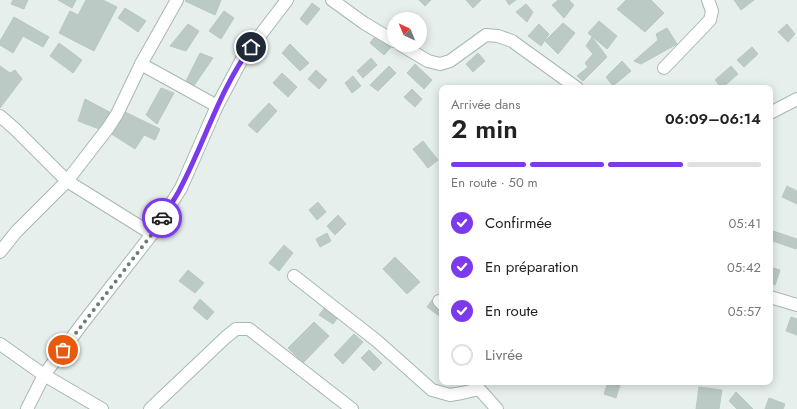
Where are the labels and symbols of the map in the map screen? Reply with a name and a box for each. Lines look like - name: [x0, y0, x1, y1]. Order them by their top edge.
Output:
- north arrow: [387, 12, 427, 52]
- pin: [234, 30, 268, 64]
- courier: [142, 198, 182, 238]
- pin: [46, 333, 80, 367]

